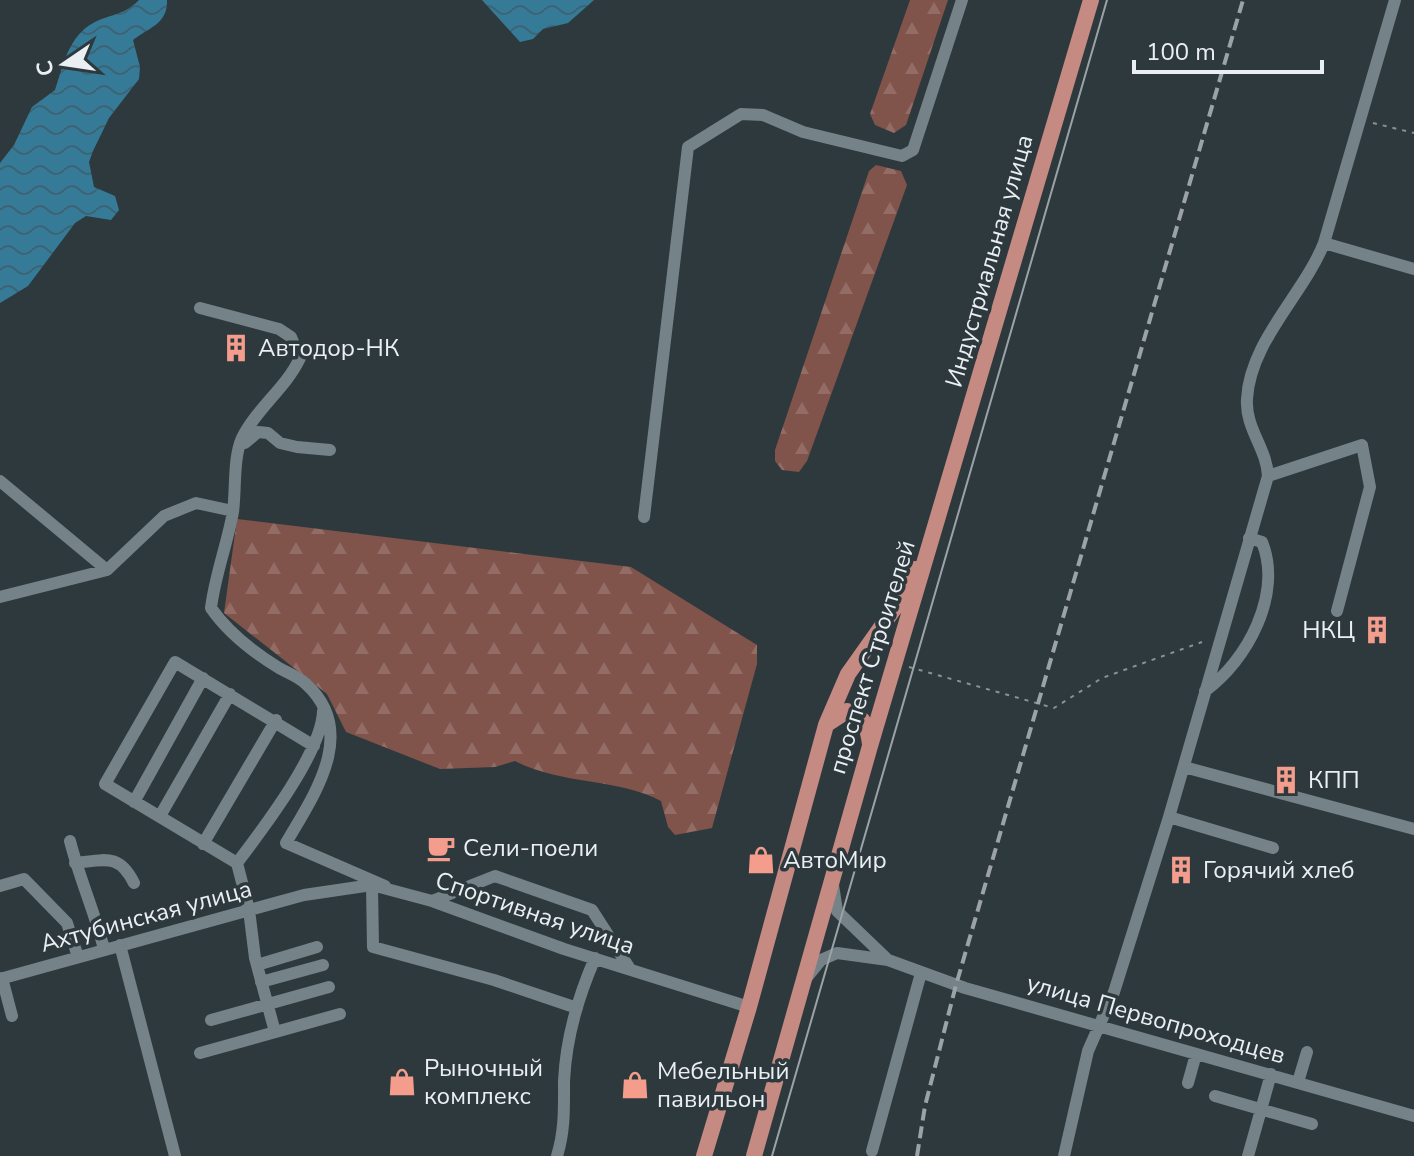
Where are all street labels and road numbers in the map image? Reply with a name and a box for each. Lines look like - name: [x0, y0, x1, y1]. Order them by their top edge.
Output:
- street label: Индустриальная улица: [938, 131, 1040, 391]
- street label: проспект Строителей: [821, 536, 923, 778]
- street label: Спортивная улица: [431, 864, 639, 962]
- street label: Ахтубинская улица: [37, 872, 255, 960]
- street label: улица Первопроходцев: [1023, 967, 1289, 1071]

